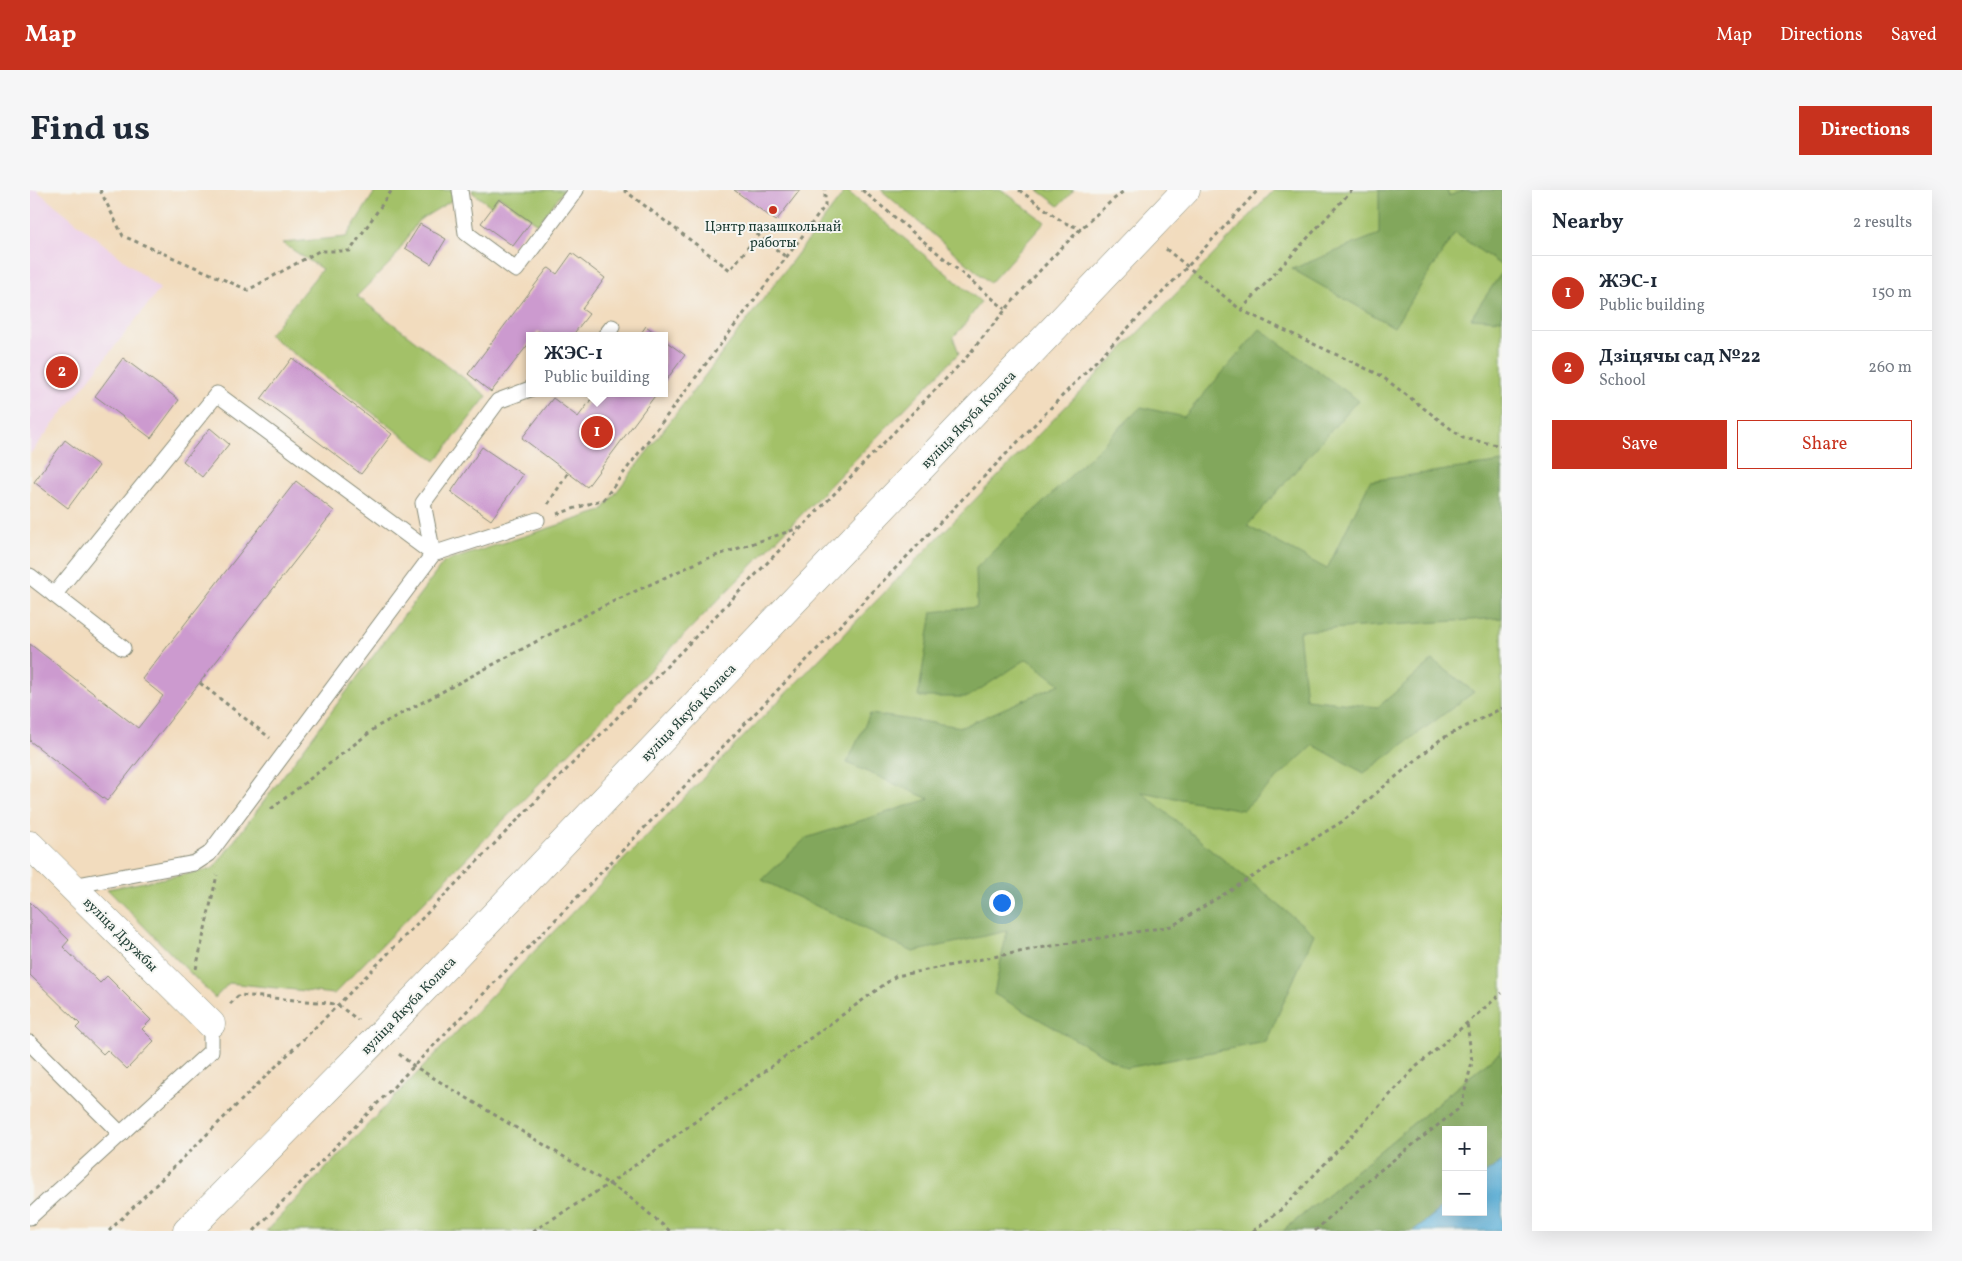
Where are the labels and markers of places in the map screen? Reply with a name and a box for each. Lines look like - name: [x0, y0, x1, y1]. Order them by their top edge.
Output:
- marker: Цэнтр пазашкольнай работы: [767, 204, 779, 216]
- place label: Цэнтр пазашкольнай работы: [705, 218, 842, 253]
- pin: 2: [46, 353, 78, 391]
- pin: 1: [581, 413, 613, 451]

